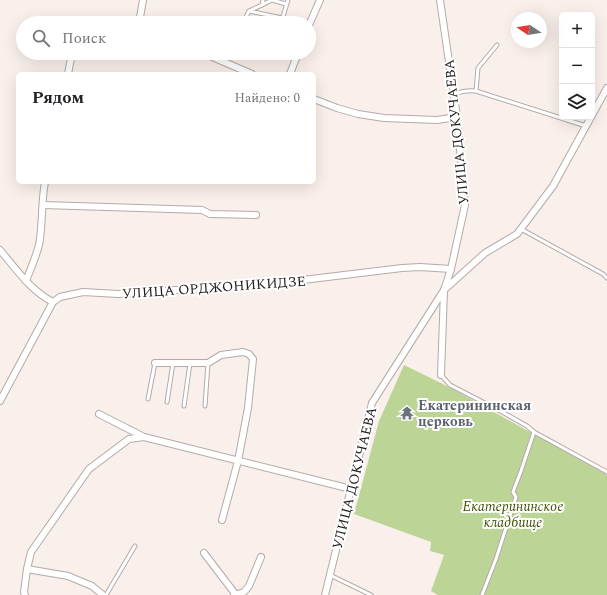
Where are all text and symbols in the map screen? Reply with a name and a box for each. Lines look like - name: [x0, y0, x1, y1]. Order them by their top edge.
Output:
- north arrow: [511, 12, 547, 48]
- map controls: [559, 12, 595, 120]
- button: +: [559, 12, 595, 48]
- search box: [16, 16, 316, 60]
- icon: search: [30, 27, 52, 49]
- text: Поиск: [62, 27, 106, 50]
- button: −: [559, 48, 595, 84]
- street label: УЛИЦА ДОКУЧАЕВА: [438, 58, 475, 206]
- button: layers: [559, 84, 595, 120]
- text: Рядом: [32, 85, 84, 111]
- text: Найдено: 0: [234, 88, 300, 108]
- street label: УЛИЦА ОРДЖОНИКИДЗЕ: [122, 271, 307, 304]
- place label: Екатерининская церковь: [418, 395, 531, 432]
- street label: УЛИЦА ДОКУЧАЕВА: [327, 404, 382, 551]
- temple icon: Екатерининская церковь: [399, 405, 415, 421]
- park label: Екатерининское кладбище: [463, 496, 563, 533]

